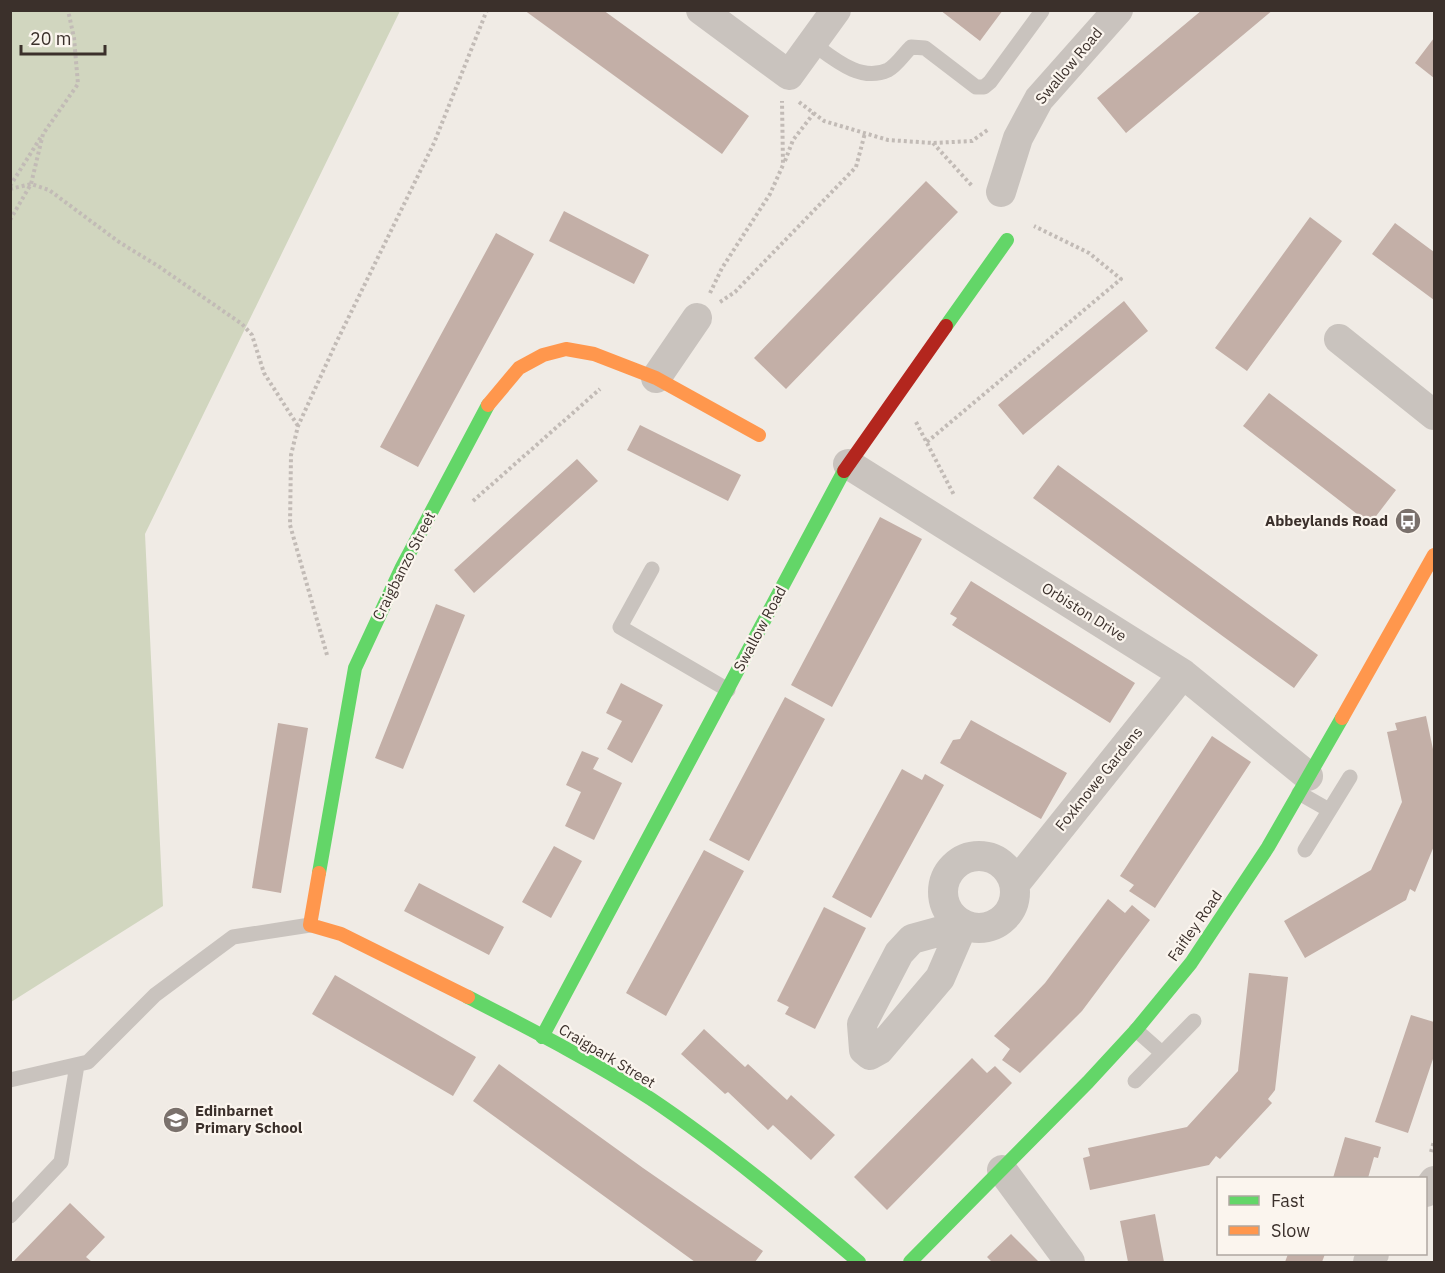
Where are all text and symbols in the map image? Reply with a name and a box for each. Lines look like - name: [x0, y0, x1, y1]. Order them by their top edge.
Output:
- scale bar: [21, 18, 105, 56]
- street label: Swallow Road: [1031, 24, 1106, 108]
- text: 20 m: [30, 27, 72, 50]
- bus stop icon: Abbeylands Road: [1393, 506, 1423, 536]
- street label: Craigbanzo Street: [368, 508, 439, 623]
- place label: Abbeylands Road: [1265, 511, 1388, 530]
- street label: Orbiston Drive: [1038, 578, 1130, 645]
- street label: Swallow Road: [729, 583, 790, 675]
- street label: Foxknowe Gardens: [1051, 723, 1146, 835]
- street label: Faifley Road: [1163, 887, 1226, 965]
- street label: Craigpark Street: [556, 1019, 659, 1092]
- place label: Edinbarnet Primary School: [195, 1101, 303, 1137]
- school or university icon: Edinbarnet Primary School: [161, 1105, 191, 1135]
- legend: [1217, 1177, 1427, 1255]
- text: Fast: [1271, 1189, 1305, 1212]
- text: Slow: [1271, 1219, 1310, 1242]

